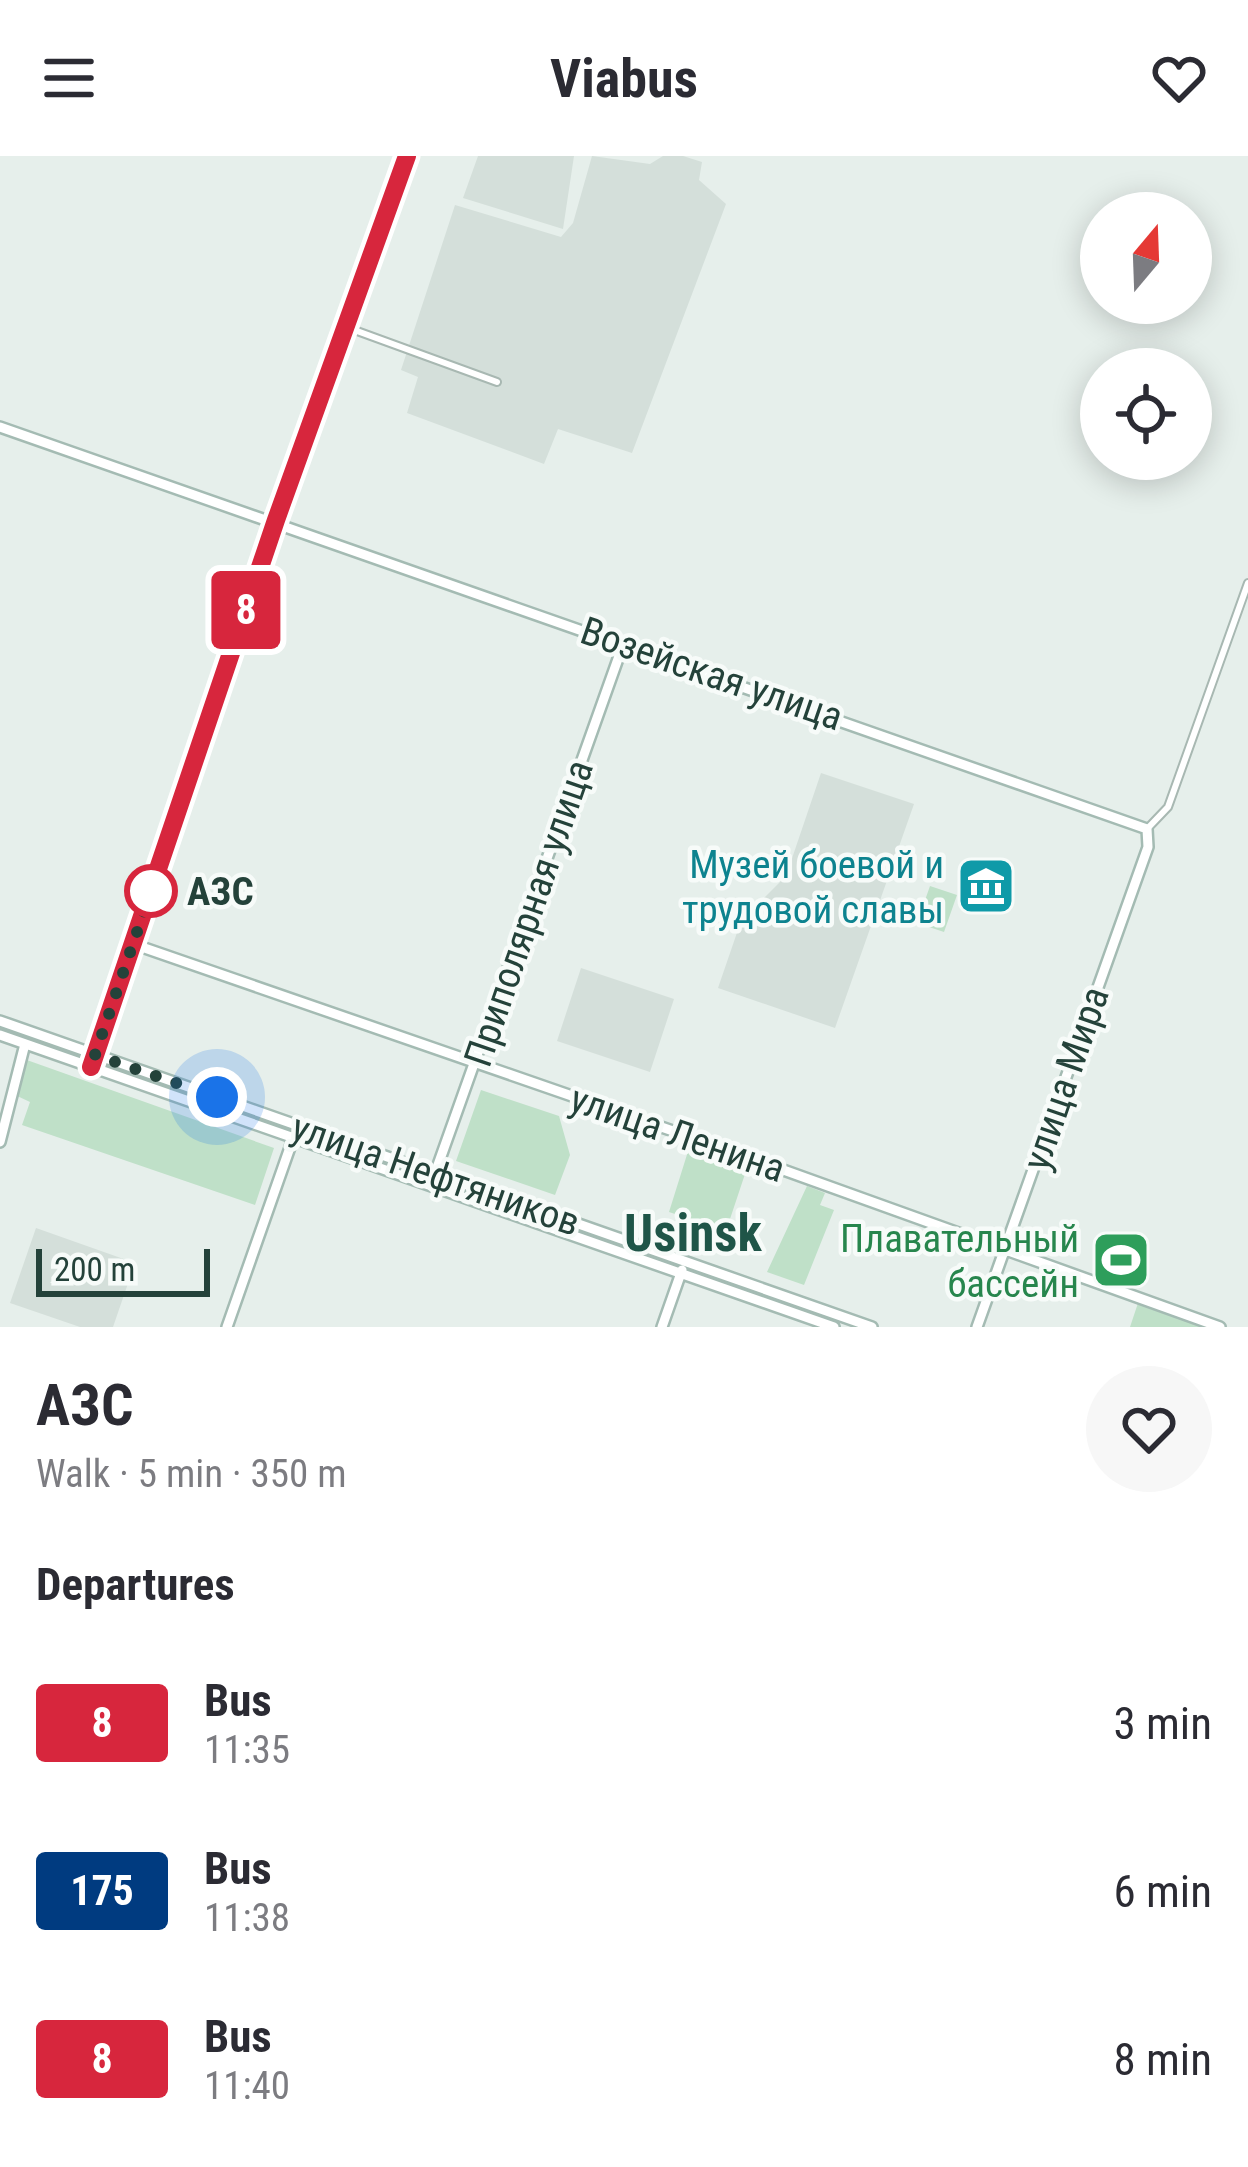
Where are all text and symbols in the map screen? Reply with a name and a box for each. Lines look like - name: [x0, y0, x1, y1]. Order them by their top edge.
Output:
- icon: menu: [36, 45, 102, 111]
- icon: heart: [1146, 45, 1212, 111]
- text: Viabus: [550, 47, 698, 110]
- north arrow: [1080, 192, 1212, 324]
- map controls: [1080, 192, 1212, 480]
- button: locate: [1080, 348, 1212, 480]
- line badge: 8: [207, 571, 285, 649]
- text: 8: [235, 585, 257, 634]
- street label: Возейская улица: [575, 608, 849, 740]
- street label: Приполярная улица: [455, 754, 603, 1073]
- place label: Музей боевой и трудовой славы: [682, 842, 944, 933]
- museum icon: Музей боевой и трудовой славы: [955, 855, 1017, 917]
- marker: АЗС: [126, 866, 176, 916]
- place label: АЗС: [187, 869, 254, 915]
- street label: улица Мира: [1013, 981, 1119, 1176]
- your location: [187, 1067, 247, 1127]
- street label: улица Ленина: [564, 1076, 791, 1192]
- street label: улица Нефтяников: [286, 1104, 586, 1246]
- district label: Usinsk: [624, 1204, 762, 1263]
- place label: Плавательный бассейн: [840, 1216, 1079, 1307]
- sports icon: Плавательный бассейн: [1090, 1229, 1152, 1291]
- scale bar: [36, 1243, 210, 1296]
- text: 200 m: [54, 1250, 135, 1289]
- button: heart: [1086, 1366, 1212, 1492]
- text: АЗС: [36, 1372, 133, 1439]
- text: Walk · 5 min · 350 m: [36, 1451, 347, 1497]
- text: Departures: [36, 1558, 235, 1611]
- text: Bus: [204, 1674, 272, 1727]
- text: 3 min: [1113, 1697, 1212, 1750]
- text: 8: [91, 1698, 113, 1747]
- text: 11:35: [204, 1727, 290, 1773]
- text: Bus: [204, 1842, 272, 1895]
- text: 6 min: [1113, 1865, 1212, 1918]
- text: 175: [70, 1866, 134, 1915]
- text: 11:38: [204, 1895, 290, 1941]
- text: Bus: [204, 2010, 272, 2063]
- text: 8 min: [1113, 2033, 1212, 2086]
- text: 8: [91, 2034, 113, 2083]
- text: 11:40: [204, 2063, 290, 2109]

